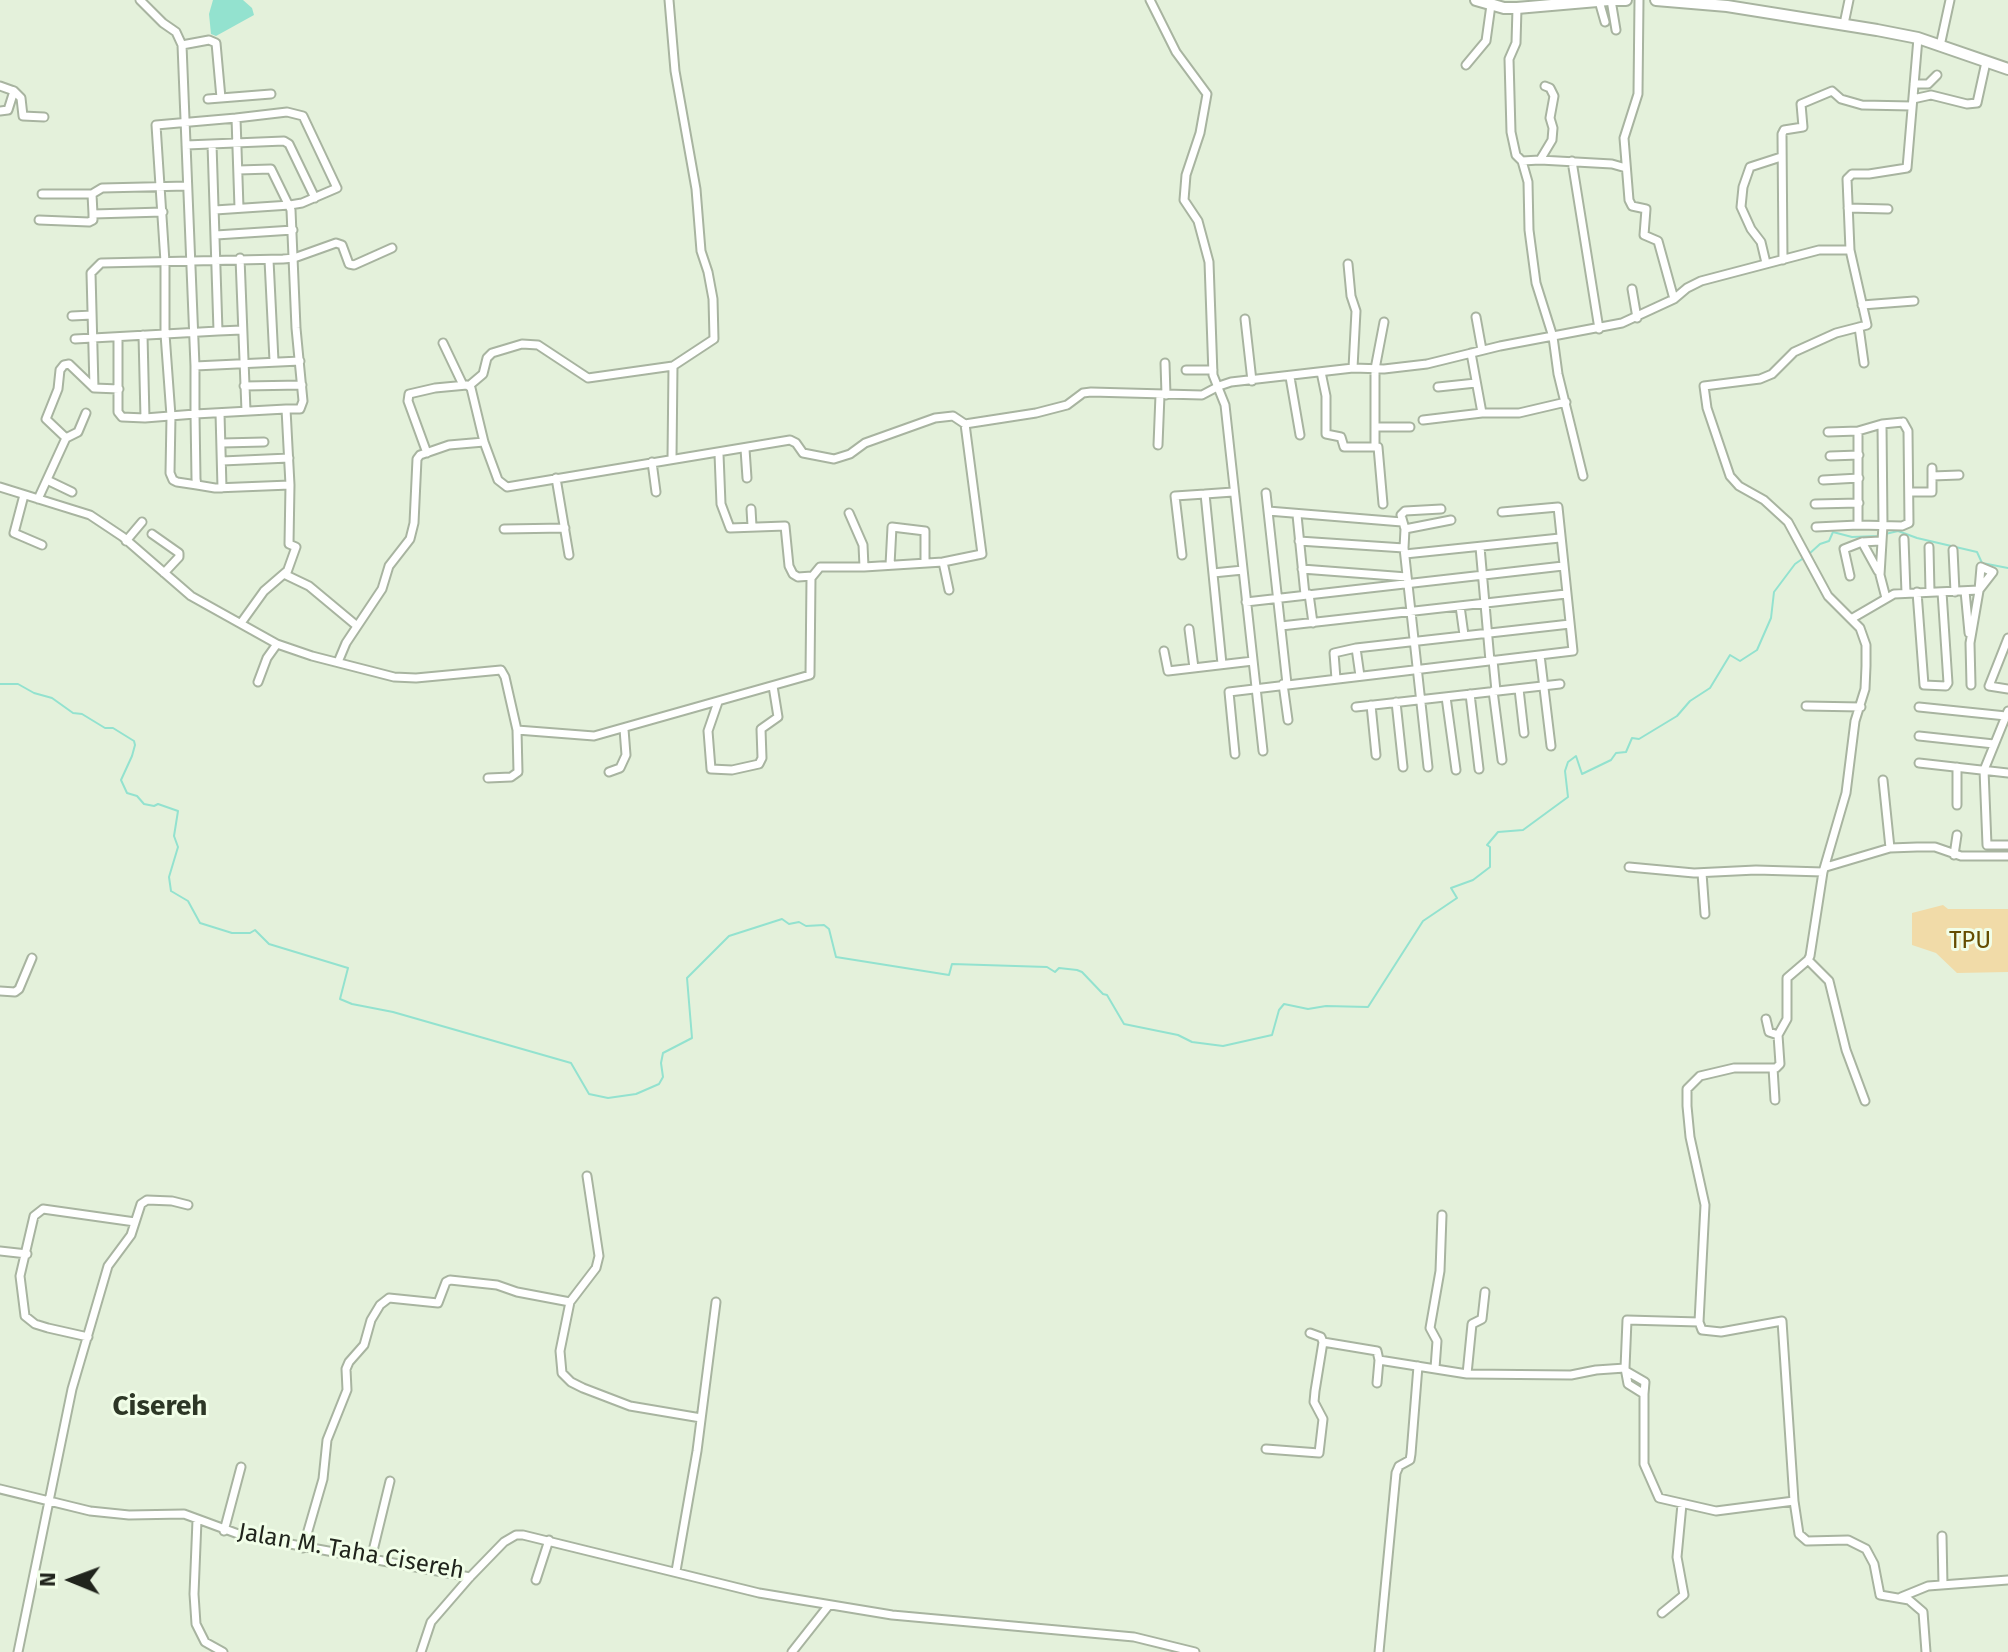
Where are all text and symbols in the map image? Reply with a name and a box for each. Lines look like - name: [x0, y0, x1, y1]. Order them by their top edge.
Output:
- park label: TPU: [1949, 927, 1991, 955]
- district label: Cisereh: [113, 1390, 207, 1424]
- street label: Jalan M. Taha Cisereh: [236, 1518, 466, 1586]
- north arrow: [32, 1540, 112, 1620]
- text: N: [34, 1572, 61, 1587]

